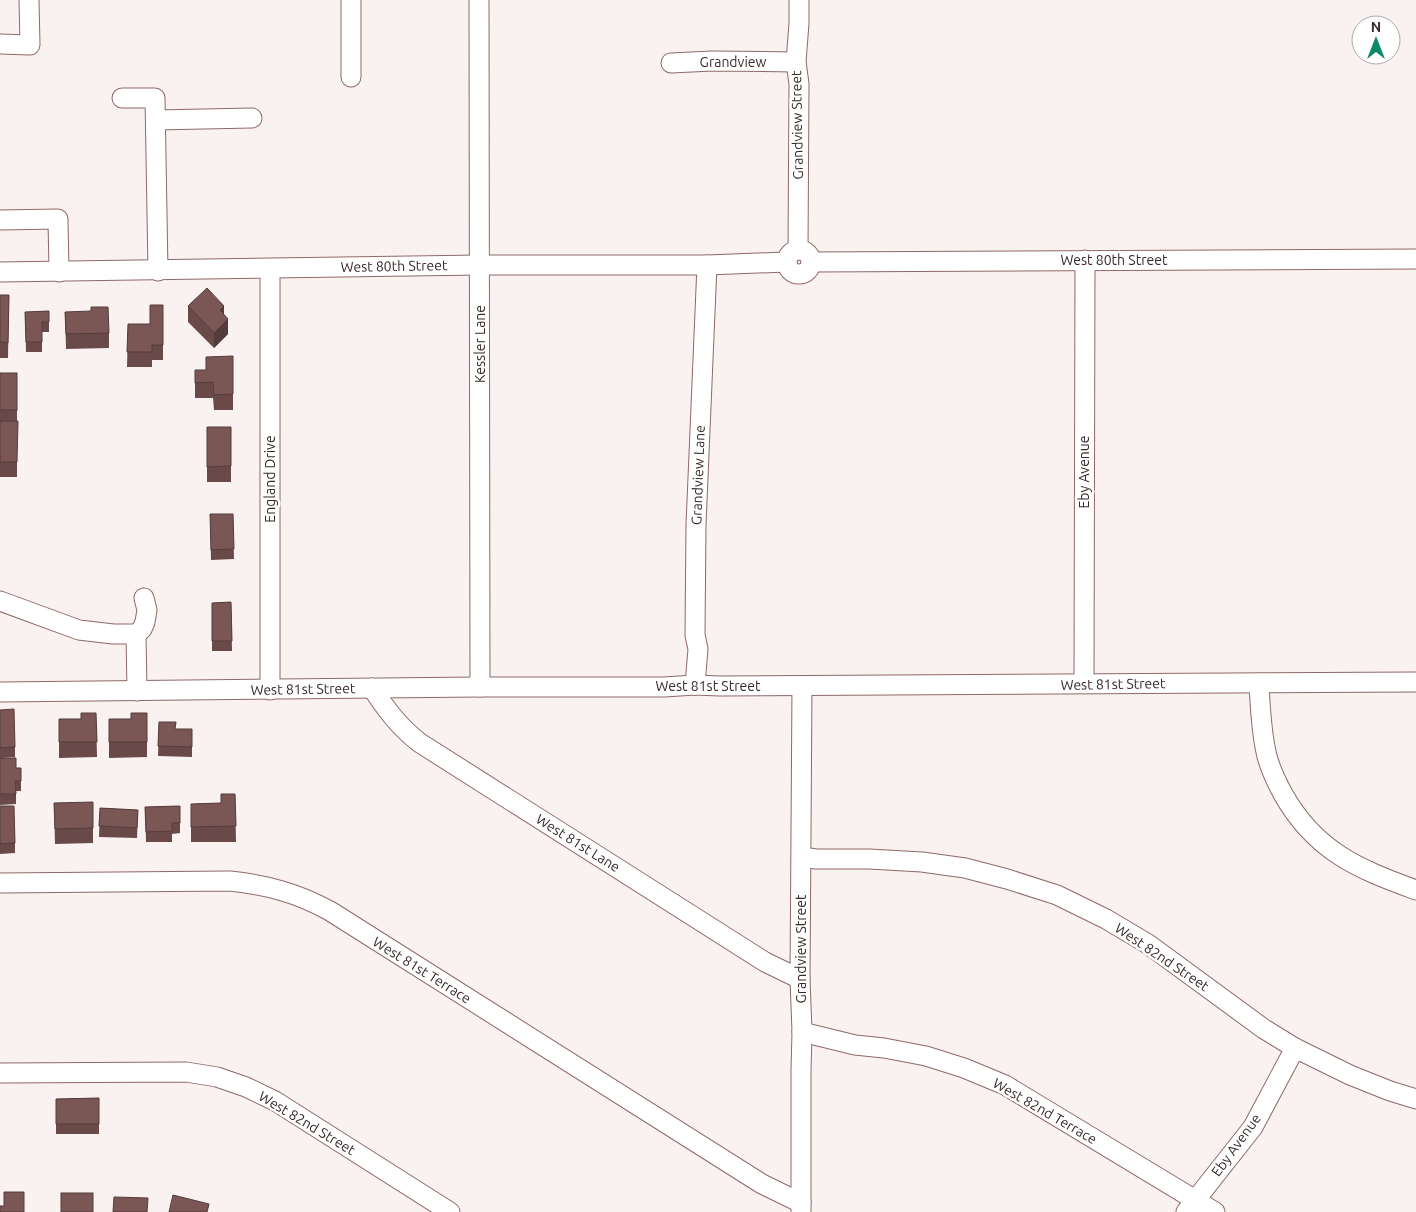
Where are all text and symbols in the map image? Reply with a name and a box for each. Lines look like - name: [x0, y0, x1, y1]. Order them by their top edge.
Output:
- north arrow: [1351, 15, 1401, 65]
- text: N: [1371, 19, 1381, 35]
- street label: Grandview: [700, 54, 767, 70]
- street label: Grandview Street: [788, 70, 806, 180]
- street label: West 80th Street: [1061, 252, 1168, 268]
- street label: West 80th Street: [340, 257, 448, 275]
- street label: Kessler Lane: [472, 305, 488, 383]
- street label: Grandview Lane: [688, 425, 708, 525]
- street label: England Drive: [262, 435, 278, 523]
- street label: Eby Avenue: [1076, 435, 1092, 509]
- street label: West 81st Street: [1060, 675, 1166, 693]
- street label: West 81st Street: [656, 678, 761, 694]
- street label: West 81st Street: [250, 680, 356, 698]
- street label: West 81st Lane: [533, 811, 623, 875]
- street label: Grandview Street: [793, 894, 809, 1004]
- street label: West 82nd Street: [1112, 920, 1212, 995]
- street label: West 81st Terrace: [370, 933, 474, 1007]
- street label: West 82nd Terrace: [990, 1075, 1100, 1147]
- street label: West 82nd Street: [256, 1088, 358, 1158]
- street label: Eby Avenue: [1208, 1111, 1264, 1179]

